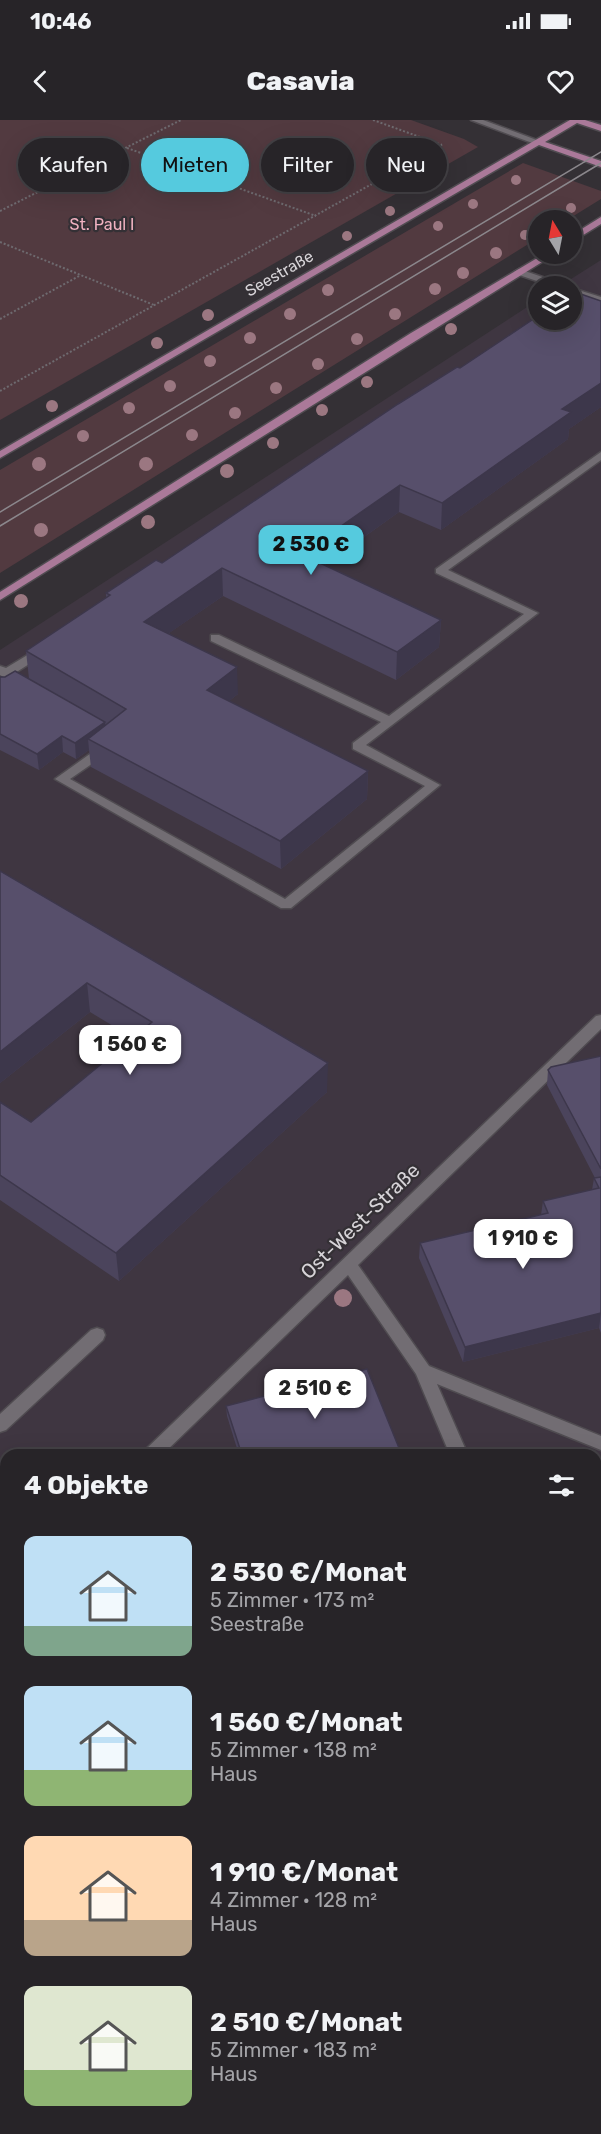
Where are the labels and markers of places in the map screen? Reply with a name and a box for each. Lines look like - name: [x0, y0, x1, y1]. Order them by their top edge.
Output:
- pin: 2 530 €: [256, 525, 366, 576]
- pin: 1 560 €: [75, 1025, 185, 1076]
- pin: 1 910 €: [468, 1219, 578, 1270]
- pin: 2 510 €: [260, 1369, 370, 1420]

